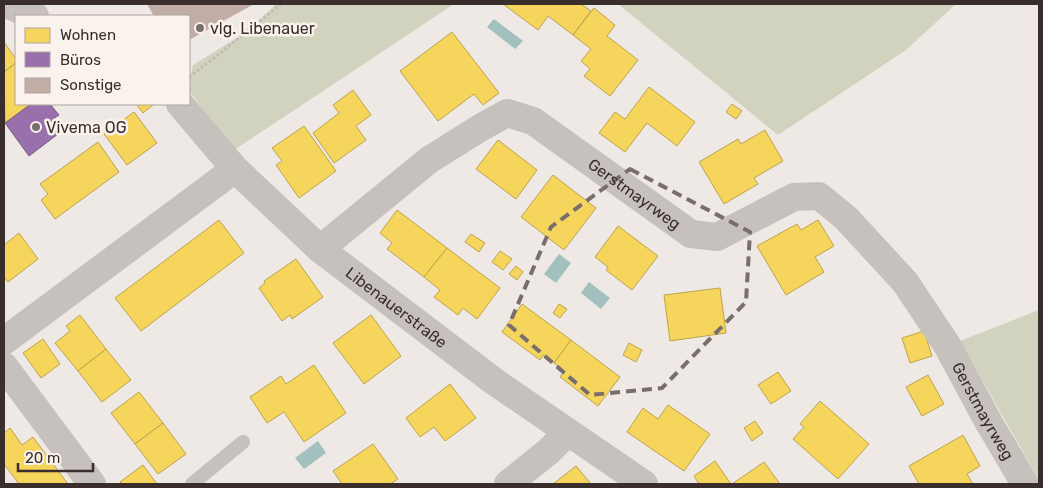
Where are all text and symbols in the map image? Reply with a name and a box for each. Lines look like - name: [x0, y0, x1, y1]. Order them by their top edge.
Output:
- legend: [15, 15, 190, 105]
- place label: vlg. Libenauer: [210, 19, 315, 38]
- marker: vlg. Libenauer: [194, 22, 206, 34]
- text: Wohnen: [60, 26, 116, 44]
- text: Büros: [60, 51, 101, 69]
- text: Sonstige: [60, 76, 122, 94]
- place label: Vivema OG: [46, 118, 127, 137]
- marker: Vivema OG: [30, 121, 42, 133]
- street label: Gerstmayrweg: [585, 154, 685, 233]
- street label: Libenauerstraße: [342, 263, 451, 352]
- street label: Gerstmayrweg: [948, 359, 1018, 463]
- scale bar: [18, 440, 92, 472]
- text: 20 m: [25, 449, 60, 467]

